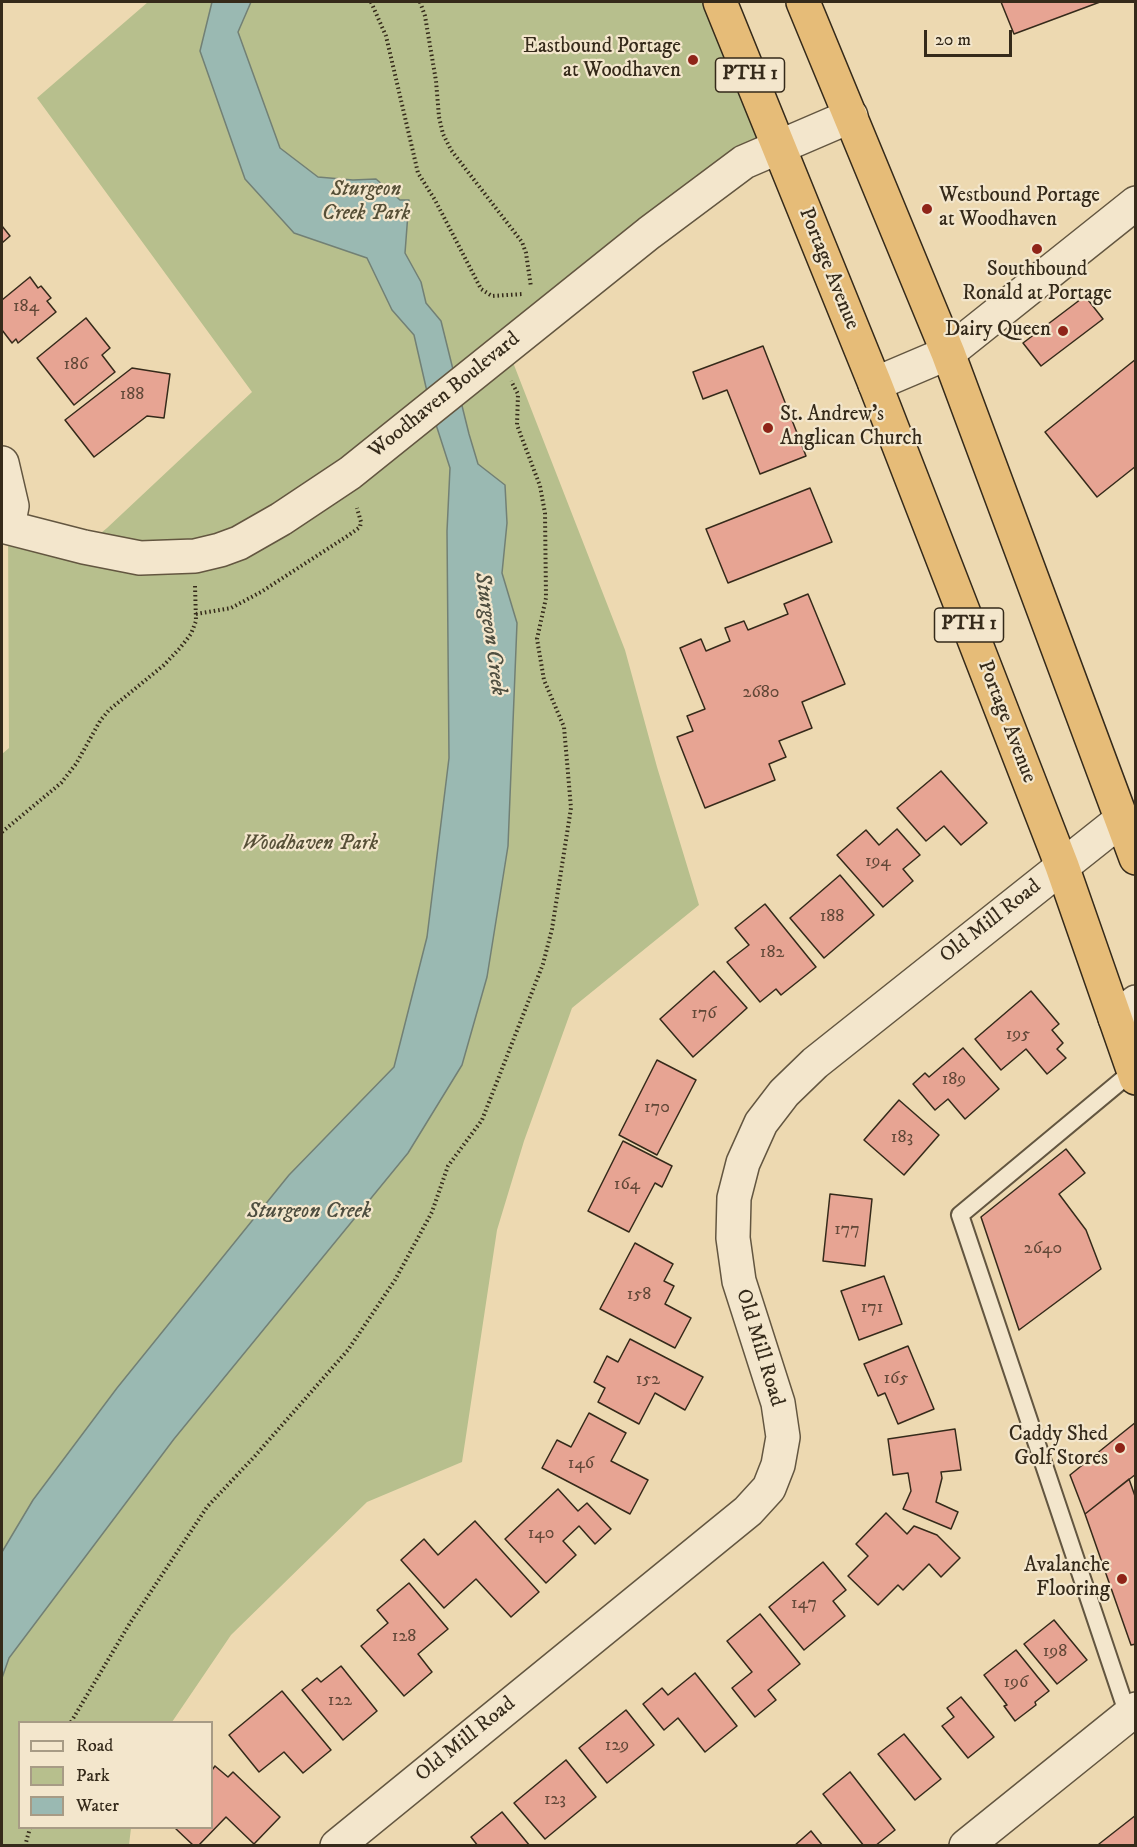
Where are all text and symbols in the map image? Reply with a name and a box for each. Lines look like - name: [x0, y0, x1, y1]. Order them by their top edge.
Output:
- scale bar: [927, 18, 1016, 56]
- text: 20 m: [935, 29, 971, 51]
- place label: Eastbound Portage at Woodhaven: [523, 35, 681, 85]
- marker: Eastbound Portage at Woodhaven: [686, 53, 700, 67]
- road number: PTH 1: [716, 58, 784, 92]
- park label: Sturgeon Creek Park: [322, 178, 410, 228]
- place label: Westbound Portage at Woodhaven: [939, 184, 1100, 234]
- marker: Westbound Portage at Woodhaven: [920, 202, 934, 216]
- street label: Portage Avenue: [792, 204, 864, 334]
- marker: Southbound Ronald at Portage: [1030, 242, 1044, 256]
- place label: Southbound Ronald at Portage: [962, 258, 1112, 308]
- house number: 184: [13, 296, 39, 318]
- place label: Dairy Queen: [945, 318, 1051, 344]
- marker: Dairy Queen: [1056, 324, 1070, 338]
- street label: Woodhaven Boulevard: [364, 327, 526, 465]
- house number: 186: [64, 354, 88, 376]
- house number: 188: [120, 384, 144, 406]
- place label: St. Andrew's Anglican Church: [780, 403, 923, 453]
- marker: St. Andrew's Anglican Church: [761, 421, 775, 435]
- water label: Sturgeon Creek: [467, 571, 511, 697]
- road number: PTH 1: [934, 608, 1004, 642]
- street label: Portage Avenue: [971, 657, 1041, 787]
- house number: 2680: [743, 682, 779, 704]
- park label: Woodhaven Park: [242, 832, 378, 858]
- house number: 194: [865, 851, 891, 873]
- street label: Old Mill Road: [935, 875, 1047, 969]
- house number: 188: [820, 906, 844, 928]
- house number: 182: [760, 942, 784, 964]
- house number: 176: [691, 1003, 717, 1025]
- house number: 195: [1006, 1024, 1030, 1046]
- house number: 189: [942, 1069, 966, 1091]
- house number: 170: [644, 1097, 670, 1119]
- house number: 183: [891, 1127, 913, 1149]
- house number: 164: [614, 1174, 640, 1196]
- water label: Sturgeon Creek: [247, 1199, 371, 1225]
- house number: 177: [834, 1219, 860, 1241]
- house number: 2640: [1024, 1238, 1062, 1260]
- house number: 158: [627, 1284, 651, 1306]
- street label: Old Mill Road: [729, 1286, 789, 1410]
- house number: 171: [861, 1297, 883, 1319]
- house number: 165: [884, 1368, 908, 1390]
- house number: 152: [636, 1369, 660, 1391]
- place label: Caddy Shed Golf Stores: [1009, 1423, 1108, 1473]
- marker: Caddy Shed Golf Stores: [1113, 1441, 1127, 1455]
- house number: 146: [568, 1453, 594, 1475]
- house number: 140: [528, 1523, 554, 1545]
- place label: Avalanche Flooring: [1024, 1554, 1110, 1604]
- marker: Avalanche Flooring: [1115, 1572, 1129, 1586]
- house number: 147: [791, 1593, 817, 1615]
- house number: 128: [392, 1626, 416, 1648]
- house number: 198: [1043, 1641, 1067, 1663]
- house number: 196: [1004, 1672, 1028, 1694]
- house number: 122: [328, 1690, 352, 1712]
- street label: Old Mill Road: [411, 1692, 521, 1788]
- legend: [18, 1721, 213, 1829]
- text: Road: [76, 1735, 113, 1757]
- house number: 129: [605, 1735, 629, 1757]
- text: Park: [76, 1765, 110, 1787]
- house number: 123: [544, 1789, 566, 1811]
- text: Water: [76, 1795, 119, 1817]

